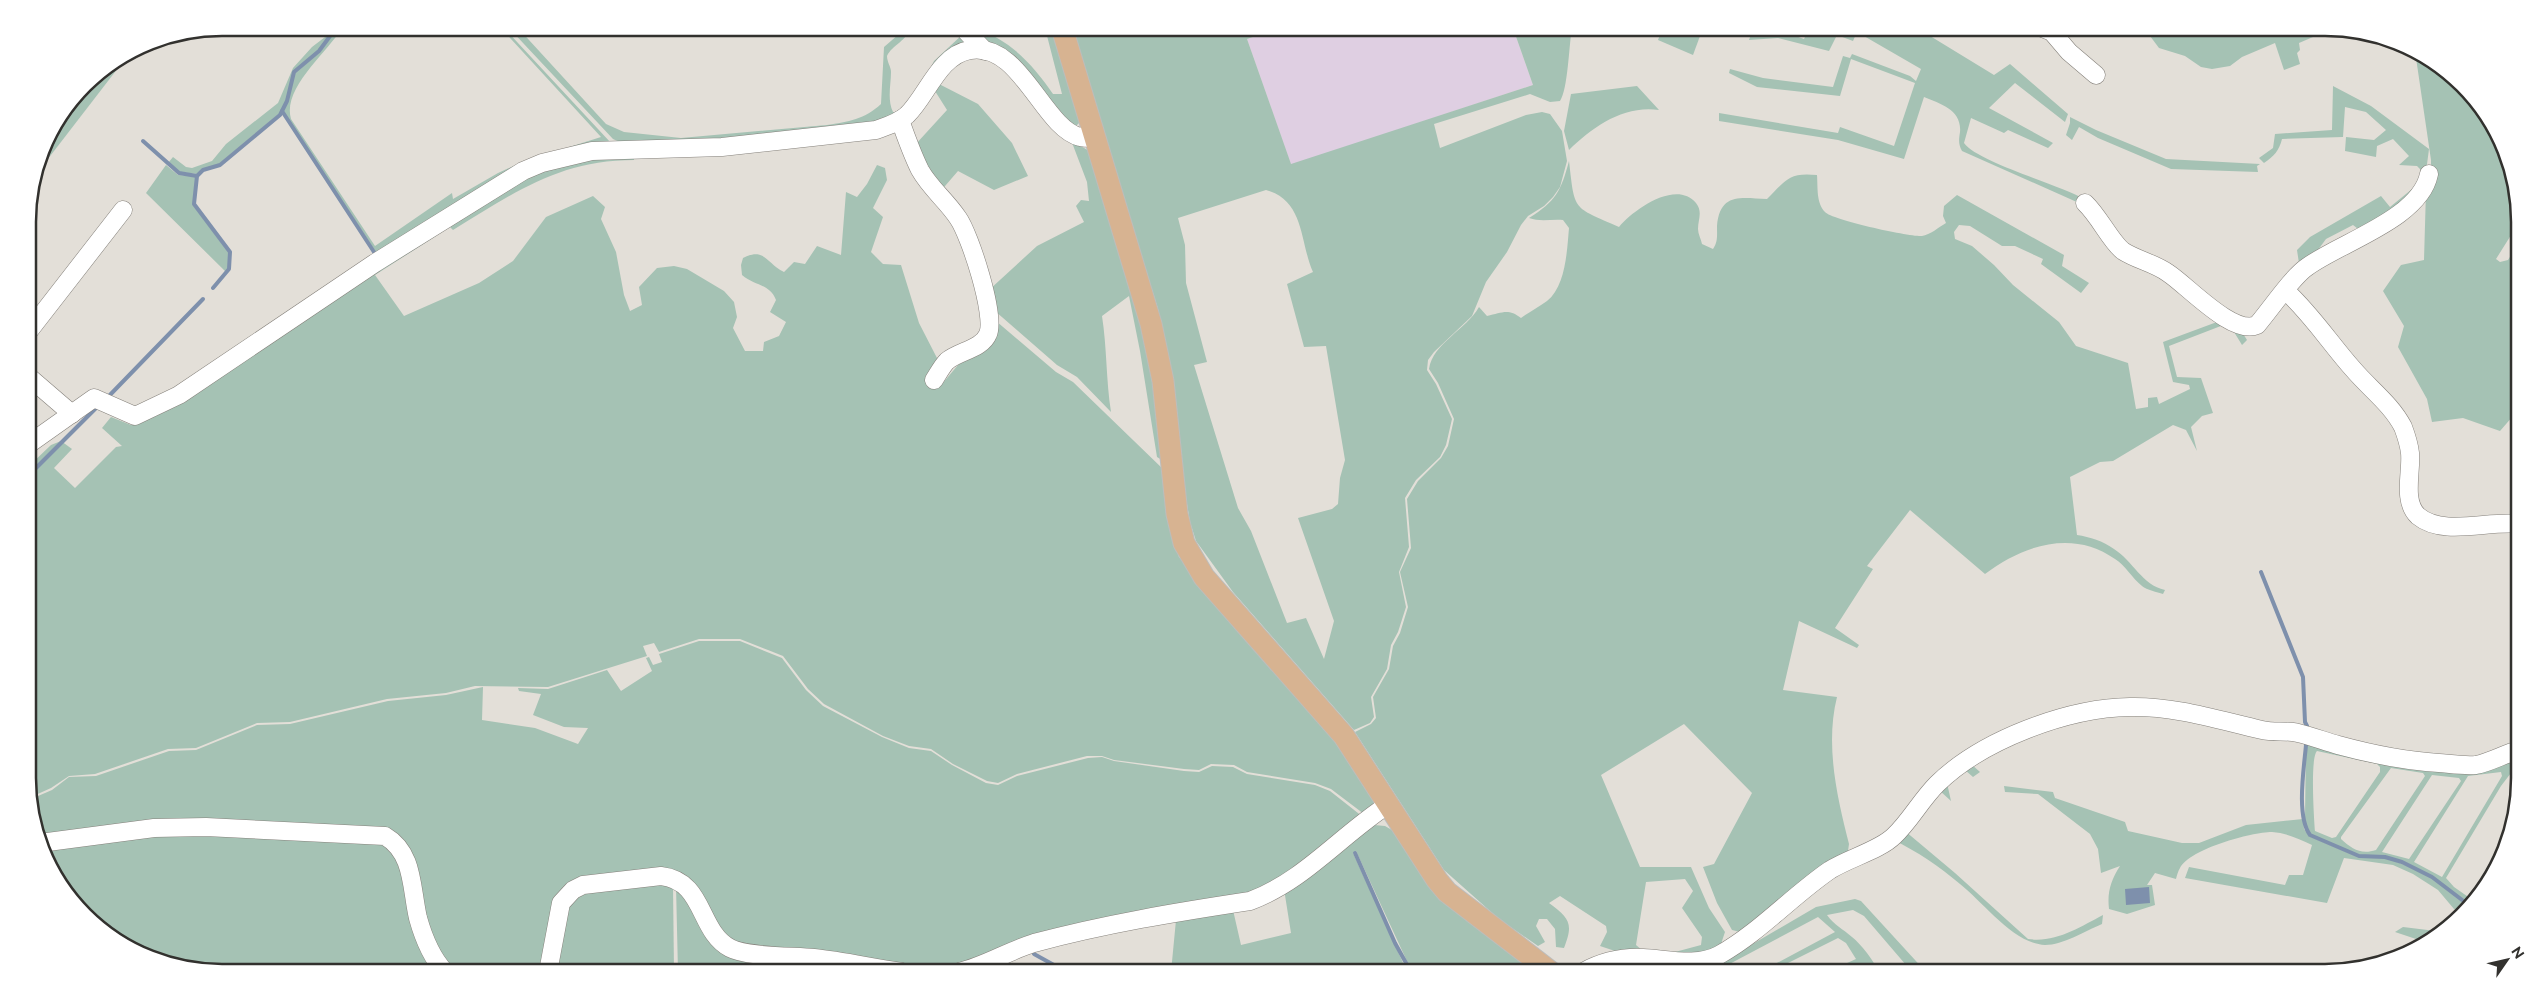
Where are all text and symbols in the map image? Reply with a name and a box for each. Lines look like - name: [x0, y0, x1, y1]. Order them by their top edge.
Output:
- north arrow: [2482, 935, 2532, 985]
- text: N: [2508, 944, 2527, 962]

